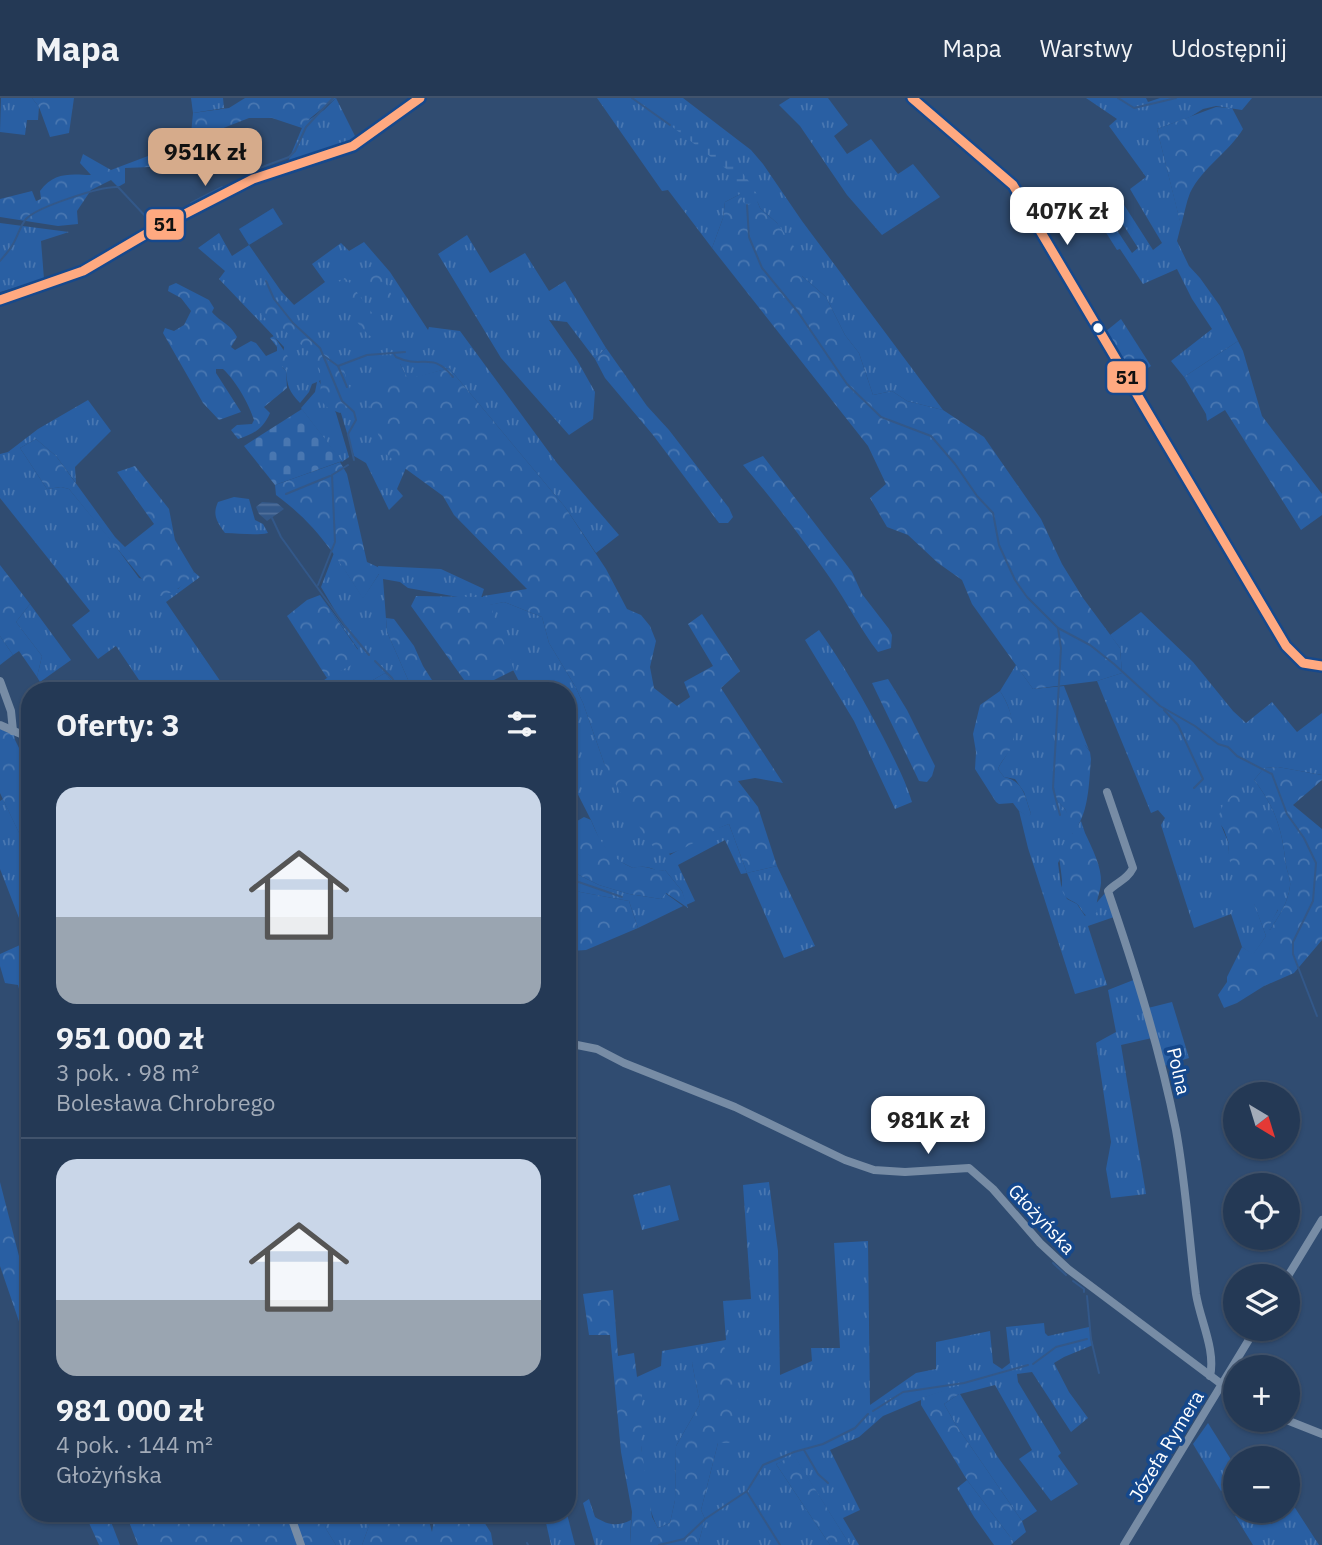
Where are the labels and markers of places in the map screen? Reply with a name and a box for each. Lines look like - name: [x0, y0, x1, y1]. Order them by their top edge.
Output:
- pin: 951K zł: [140, 129, 270, 188]
- pin: 407K zł: [1002, 188, 1132, 247]
- unlabelled marker: [1091, 321, 1105, 335]
- pin: 981K zł: [863, 1096, 993, 1156]

